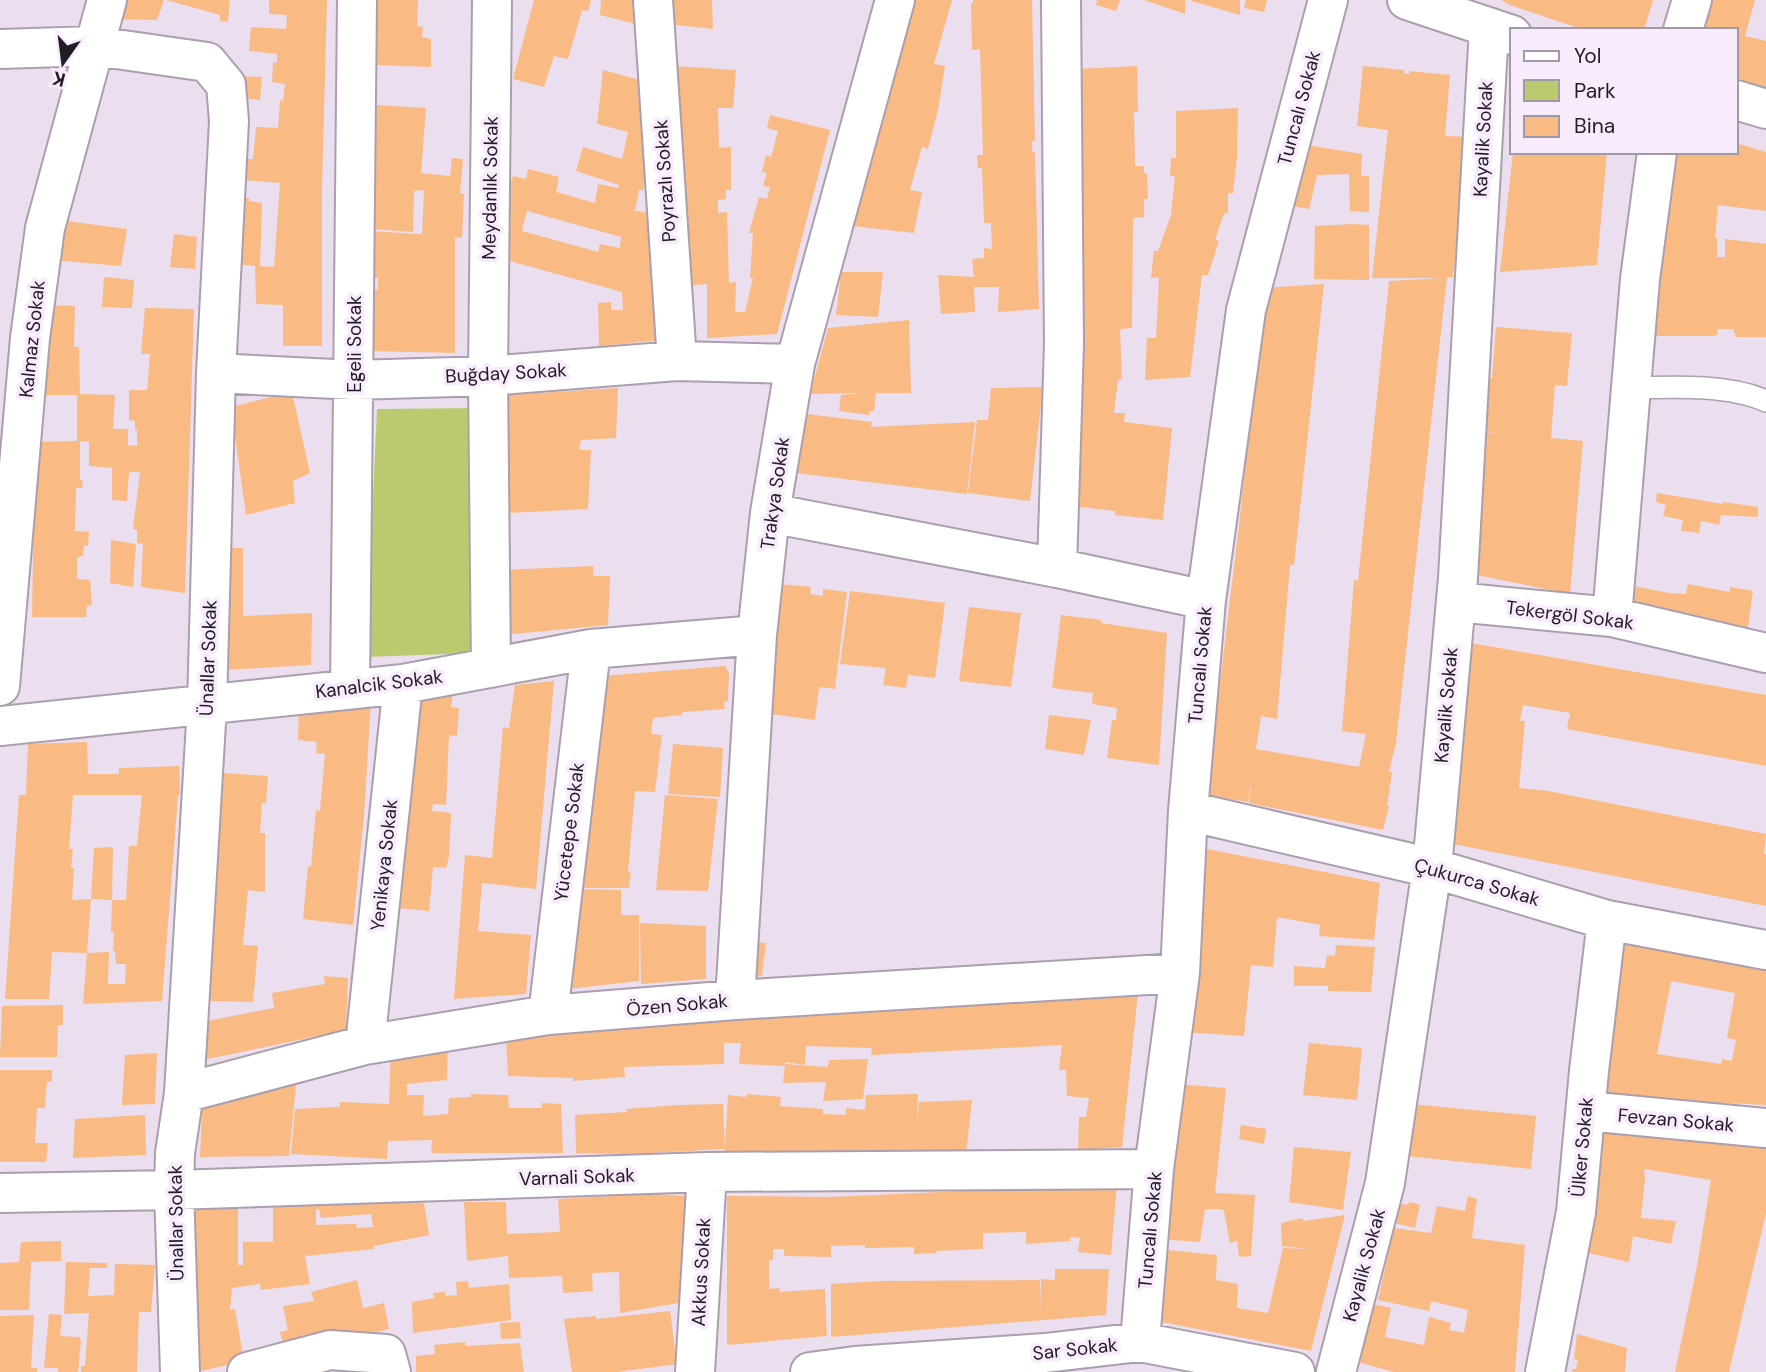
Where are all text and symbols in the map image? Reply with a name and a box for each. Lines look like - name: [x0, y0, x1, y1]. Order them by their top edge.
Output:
- north arrow: [28, 28, 98, 98]
- legend: [1510, 28, 1738, 154]
- text: Yol: [1574, 42, 1602, 70]
- street label: Tuncalı Sokak: [1272, 47, 1326, 168]
- text: K: [50, 65, 68, 93]
- text: Park: [1574, 77, 1616, 105]
- street label: Kayalik Sokak: [1467, 80, 1499, 198]
- text: Bina: [1574, 112, 1615, 140]
- street label: Meydanlık Sokak: [476, 115, 504, 260]
- street label: Poyrazlı Sokak: [648, 118, 682, 243]
- street label: Kalmaz Sokak: [13, 279, 51, 399]
- street label: Egeli Sokak: [342, 295, 367, 393]
- street label: Buğday Sokak: [444, 357, 568, 389]
- street label: Trakya Sokak: [755, 435, 795, 551]
- street label: Tekergöl Sokak: [1505, 595, 1636, 635]
- street label: Ünallar Sokak: [193, 599, 223, 717]
- street label: Tuncalı Sokak: [1182, 605, 1218, 725]
- street label: Kayalik Sokak: [1428, 646, 1464, 764]
- street label: Kanalcik Sokak: [314, 664, 445, 704]
- street label: Yücetepe Sokak: [548, 761, 590, 903]
- street label: Yenikaya Sokak: [365, 798, 403, 932]
- street label: Çukurca Sokak: [1411, 852, 1543, 912]
- street label: Özen Sokak: [625, 988, 729, 1022]
- street label: Ülker Sokak: [1565, 1096, 1599, 1198]
- street label: Fevzan Sokak: [1617, 1102, 1736, 1138]
- street label: Varnali Sokak: [519, 1162, 636, 1192]
- street label: Ünallar Sokak: [162, 1164, 190, 1281]
- street label: Tuncalı Sokak: [1132, 1170, 1168, 1290]
- street label: Kayalik Sokak: [1337, 1205, 1391, 1324]
- street label: Akkus Sokak: [686, 1217, 716, 1327]
- street label: Sar Sokak: [1031, 1332, 1119, 1366]

